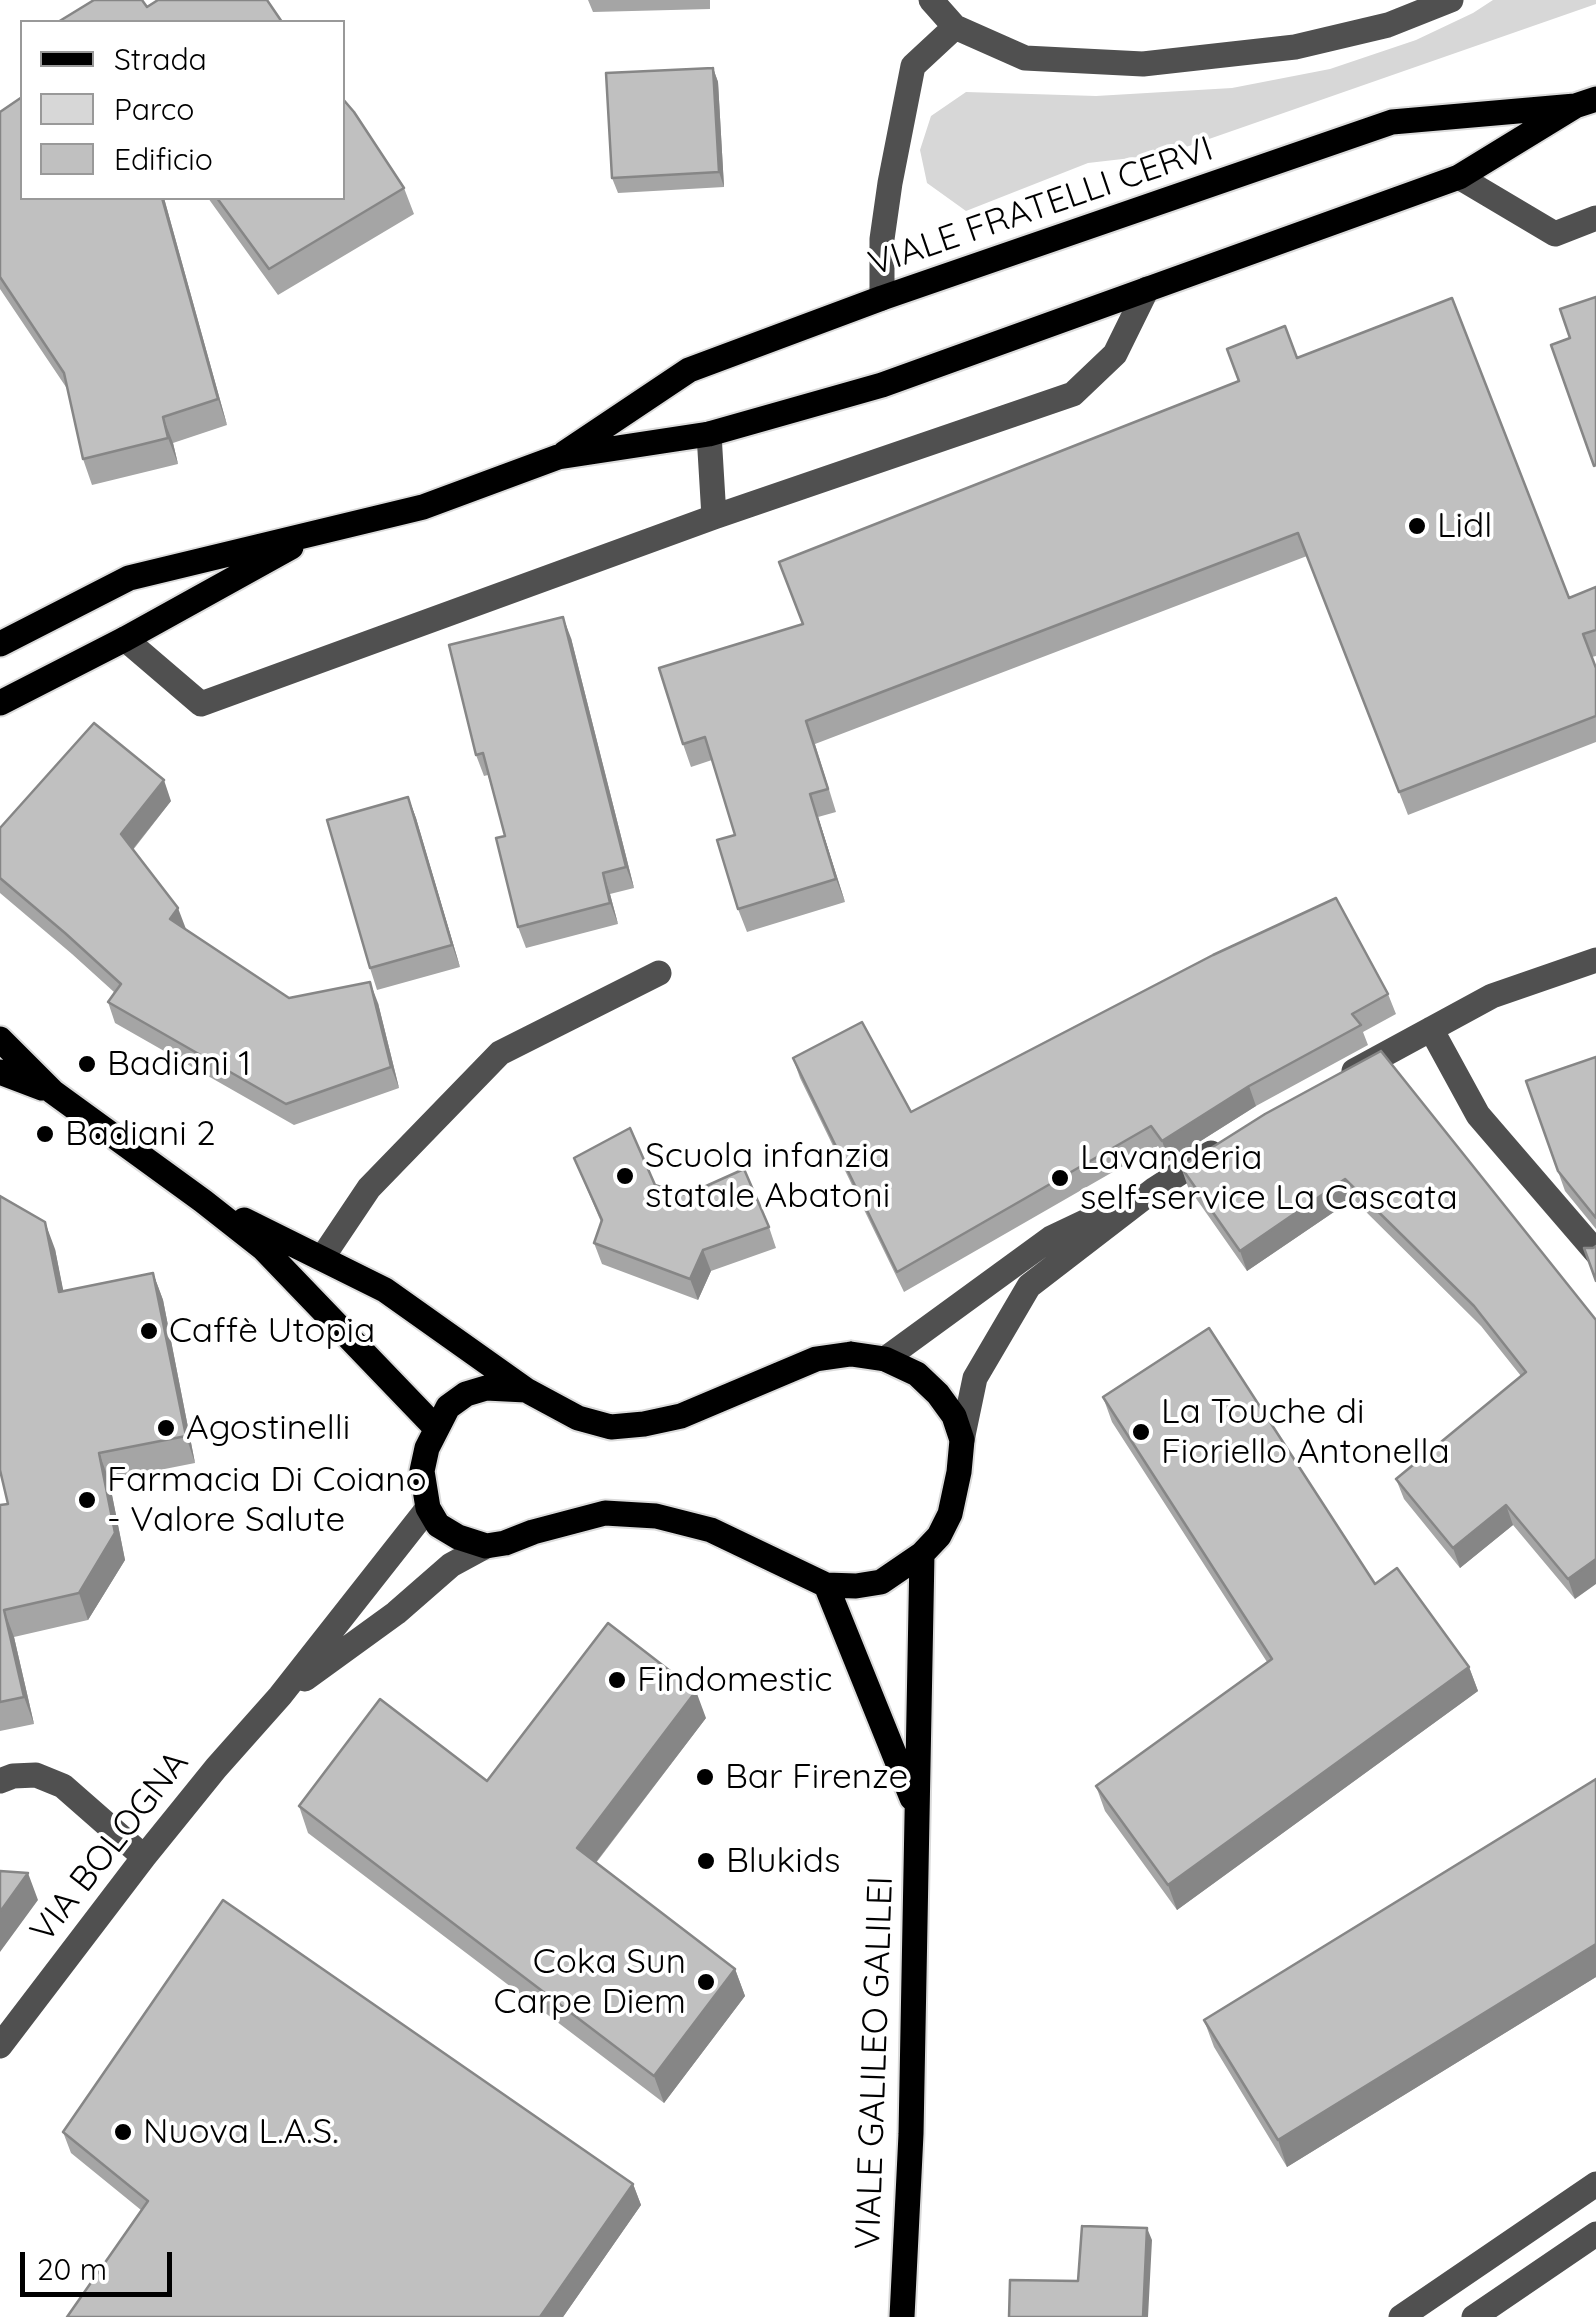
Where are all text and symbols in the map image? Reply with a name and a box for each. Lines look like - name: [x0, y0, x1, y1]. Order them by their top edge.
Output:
- legend: [20, 20, 345, 200]
- text: Strada: [114, 40, 207, 78]
- text: Parco: [114, 90, 194, 128]
- street label: VIALE FRATELLI CERVI: [863, 128, 1219, 286]
- text: Edificio: [114, 140, 213, 178]
- place label: Lidl: [1437, 505, 1492, 547]
- marker: Lidl: [1406, 515, 1428, 537]
- place label: Badiani 1: [107, 1043, 251, 1085]
- marker: Badiani 1: [76, 1053, 98, 1075]
- place label: Badiani 2: [65, 1113, 216, 1155]
- marker: Badiani 2: [34, 1123, 56, 1145]
- place label: Scuola infanzia statale Abatoni: [645, 1135, 890, 1217]
- place label: Lavanderia self-service La Cascata: [1080, 1137, 1458, 1219]
- marker: Scuola infanzia statale Abatoni: [614, 1165, 636, 1187]
- marker: Lavanderia self-service La Cascata: [1049, 1167, 1071, 1189]
- place label: Caffè Utopia: [169, 1310, 375, 1352]
- marker: Caffè Utopia: [138, 1320, 160, 1342]
- place label: La Touche di Fioriello Antonella: [1161, 1391, 1450, 1473]
- place label: Agostinelli: [186, 1407, 350, 1449]
- marker: Agostinelli: [155, 1417, 177, 1439]
- marker: La Touche di Fioriello Antonella: [1130, 1421, 1152, 1443]
- place label: Farmacia Di Coiano - Valore Salute: [107, 1459, 427, 1541]
- marker: Farmacia Di Coiano - Valore Salute: [76, 1489, 98, 1511]
- place label: Findomestic: [637, 1659, 832, 1701]
- marker: Findomestic: [606, 1669, 628, 1691]
- street label: VIA BOLOGNA: [22, 1743, 198, 1951]
- place label: Bar Firenze: [725, 1756, 908, 1798]
- marker: Bar Firenze: [694, 1766, 716, 1788]
- place label: Blukids: [726, 1840, 840, 1882]
- marker: Blukids: [695, 1850, 717, 1872]
- street label: VIALE GALILEO GALILEI: [847, 1876, 903, 2250]
- place label: Coka Sun Carpe Diem: [494, 1941, 686, 2023]
- marker: Coka Sun Carpe Diem: [695, 1971, 717, 1993]
- place label: Nuova L.A.S.: [143, 2111, 339, 2153]
- marker: Nuova L.A.S.: [112, 2121, 134, 2143]
- scale bar: [25, 2232, 178, 2294]
- text: 20 m: [37, 2250, 107, 2288]

